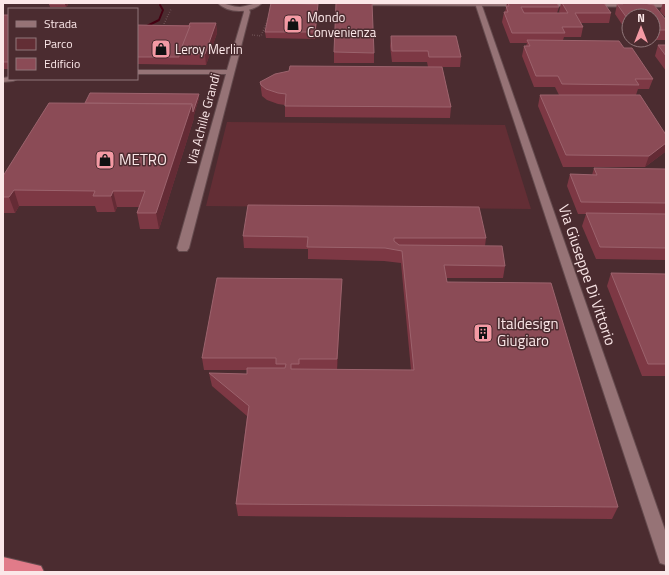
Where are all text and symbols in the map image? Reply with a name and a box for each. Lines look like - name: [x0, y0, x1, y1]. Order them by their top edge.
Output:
- place label: Mondo Convenienza: [307, 7, 377, 42]
- legend: [8, 8, 138, 80]
- north arrow: [621, 8, 661, 48]
- text: N: [637, 10, 645, 26]
- shop icon: Mondo Convenienza: [282, 13, 304, 35]
- text: Strada: [44, 14, 77, 33]
- text: Parco: [44, 34, 73, 53]
- shop icon: Leroy Merlin: [150, 38, 172, 60]
- place label: Leroy Merlin: [175, 39, 243, 59]
- text: Edificio: [44, 54, 80, 73]
- street label: Via Achille Grandi: [181, 71, 225, 167]
- place label: METRO: [119, 148, 167, 171]
- shop icon: METRO: [94, 149, 116, 171]
- street label: Via Giuseppe Di Vittorio: [553, 201, 622, 348]
- place label: Italdesign Giugiaro: [497, 312, 558, 352]
- building icon: Italdesign Giugiaro: [472, 322, 494, 344]

